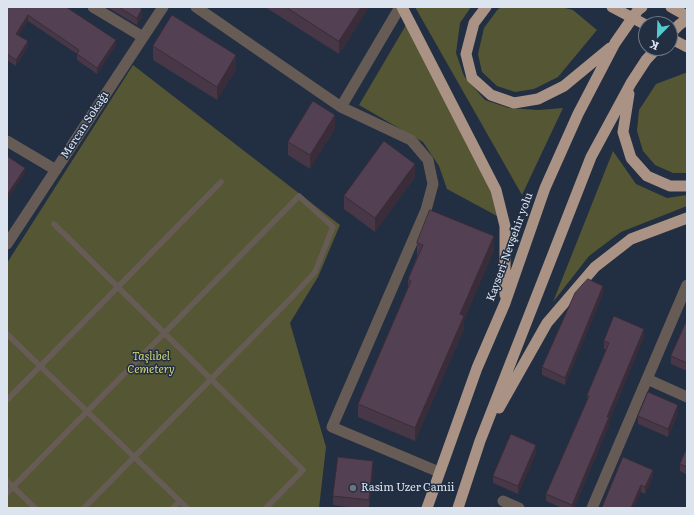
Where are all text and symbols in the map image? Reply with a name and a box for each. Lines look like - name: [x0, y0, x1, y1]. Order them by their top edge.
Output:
- north arrow: [638, 16, 678, 56]
- text: K: [647, 37, 661, 55]
- street label: Mercan Sokağı: [58, 89, 112, 161]
- street label: Kayseri-Nevşehir yolu: [484, 191, 536, 303]
- park label: Taşlıbel Cemetery: [127, 350, 175, 376]
- place label: Rasim Uzer Camii: [361, 481, 454, 495]
- marker: Rasim Uzer Camii: [348, 483, 358, 493]

